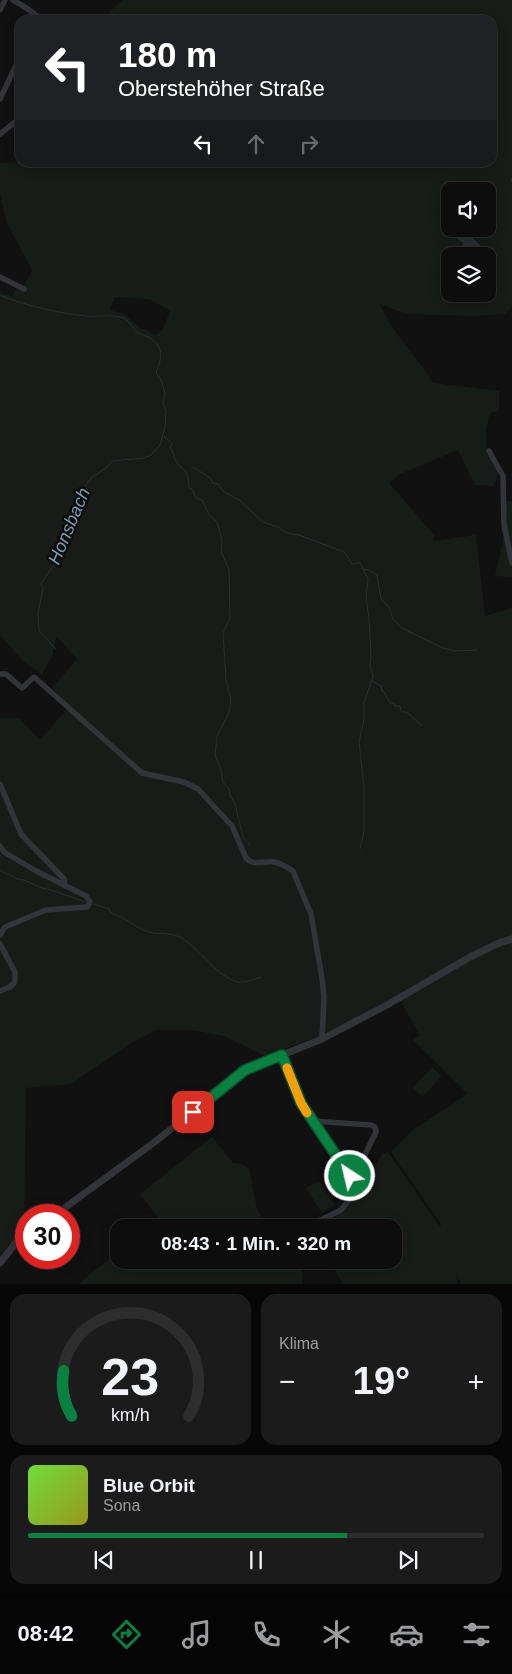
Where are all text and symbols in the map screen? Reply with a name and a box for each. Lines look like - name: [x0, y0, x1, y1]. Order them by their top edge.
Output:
- icon: left: [35, 35, 100, 100]
- text: 180 m: [118, 35, 217, 74]
- text: Oberstehöher Straße: [118, 76, 325, 101]
- icon: left: [189, 130, 217, 158]
- icon: ahead: [242, 130, 270, 158]
- icon: right: [295, 130, 323, 158]
- map controls: [441, 182, 496, 302]
- button: sound: [441, 182, 496, 237]
- button: layers: [441, 247, 496, 302]
- water label: Honsbach: [44, 485, 94, 567]
- pin: [172, 1091, 214, 1133]
- icon: arrive: [179, 1098, 207, 1126]
- position arrow: [323, 1149, 375, 1201]
- speed limit sign: 30: [15, 1204, 80, 1269]
- text: 08:43 · 1 Min. · 320 m: [161, 1233, 351, 1254]
- text: Klima: [279, 1335, 319, 1352]
- text: 23: [102, 1348, 159, 1406]
- text: 19°: [353, 1360, 410, 1402]
- text: −: [279, 1366, 295, 1397]
- text: +: [468, 1366, 484, 1397]
- text: km/h: [111, 1405, 150, 1425]
- text: Blue Orbit: [103, 1475, 195, 1496]
- text: Sona: [103, 1497, 140, 1514]
- icon: previous: [90, 1546, 118, 1574]
- icon: pause: [242, 1546, 270, 1574]
- icon: next: [394, 1546, 422, 1574]
- icon: directions: [109, 1617, 144, 1652]
- icon: music: [179, 1617, 214, 1652]
- icon: phone: [249, 1617, 284, 1652]
- icon: climate: [319, 1617, 354, 1652]
- icon: car: [389, 1617, 424, 1652]
- icon: filters: [459, 1617, 494, 1652]
- text: 08:42: [18, 1621, 74, 1646]

